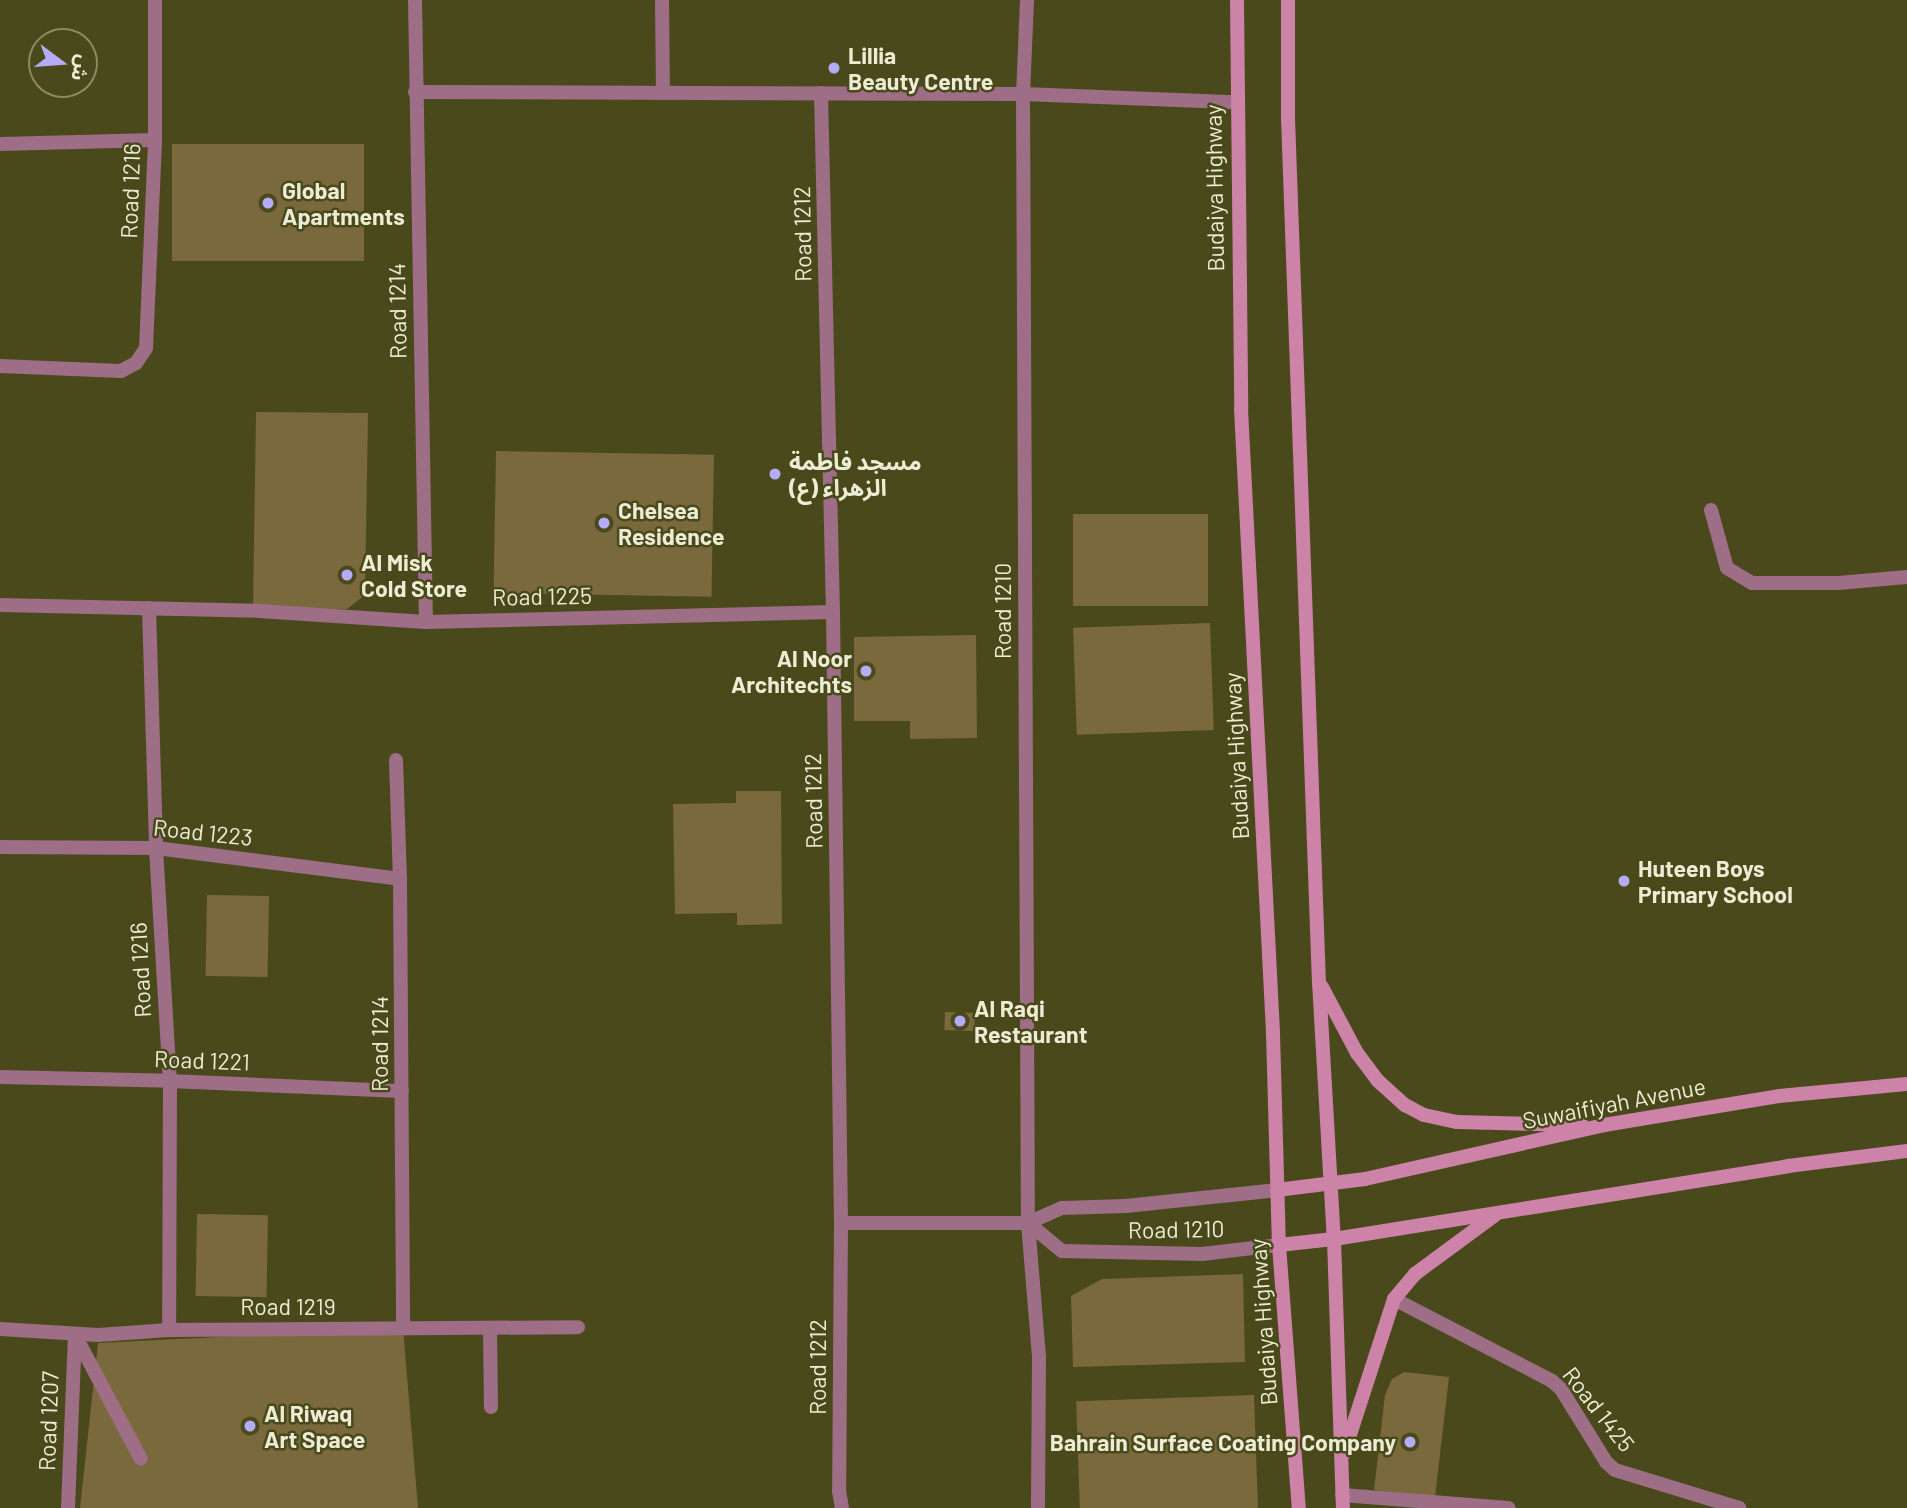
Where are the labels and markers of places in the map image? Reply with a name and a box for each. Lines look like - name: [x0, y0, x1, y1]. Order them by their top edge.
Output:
- place label: Lillia Beauty Centre: [848, 41, 993, 95]
- marker: Lillia Beauty Centre: [826, 60, 842, 76]
- place label: Global Apartments: [282, 176, 405, 230]
- marker: Global Apartments: [260, 195, 276, 211]
- place label: مسجد فاطمة الزهراء (ع): [789, 447, 922, 501]
- marker: مسجد فاطمة الزهراء (ع): [767, 466, 783, 482]
- place label: Chelsea Residence: [618, 496, 725, 550]
- marker: Chelsea Residence: [596, 515, 612, 531]
- place label: Al Misk Cold Store: [361, 548, 467, 602]
- marker: Al Misk Cold Store: [339, 567, 355, 583]
- place label: Al Noor Architechts: [731, 644, 852, 698]
- marker: Al Noor Architechts: [858, 663, 874, 679]
- place label: Huteen Boys Primary School: [1638, 854, 1793, 908]
- marker: Huteen Boys Primary School: [1616, 873, 1632, 889]
- place label: Al Raqi Restaurant: [974, 994, 1087, 1048]
- marker: Al Raqi Restaurant: [952, 1013, 968, 1029]
- place label: Al Riwaq Art Space: [264, 1399, 365, 1453]
- marker: Al Riwaq Art Space: [242, 1418, 258, 1434]
- place label: Bahrain Surface Coating Company: [1050, 1428, 1396, 1456]
- marker: Bahrain Surface Coating Company: [1402, 1434, 1418, 1450]

